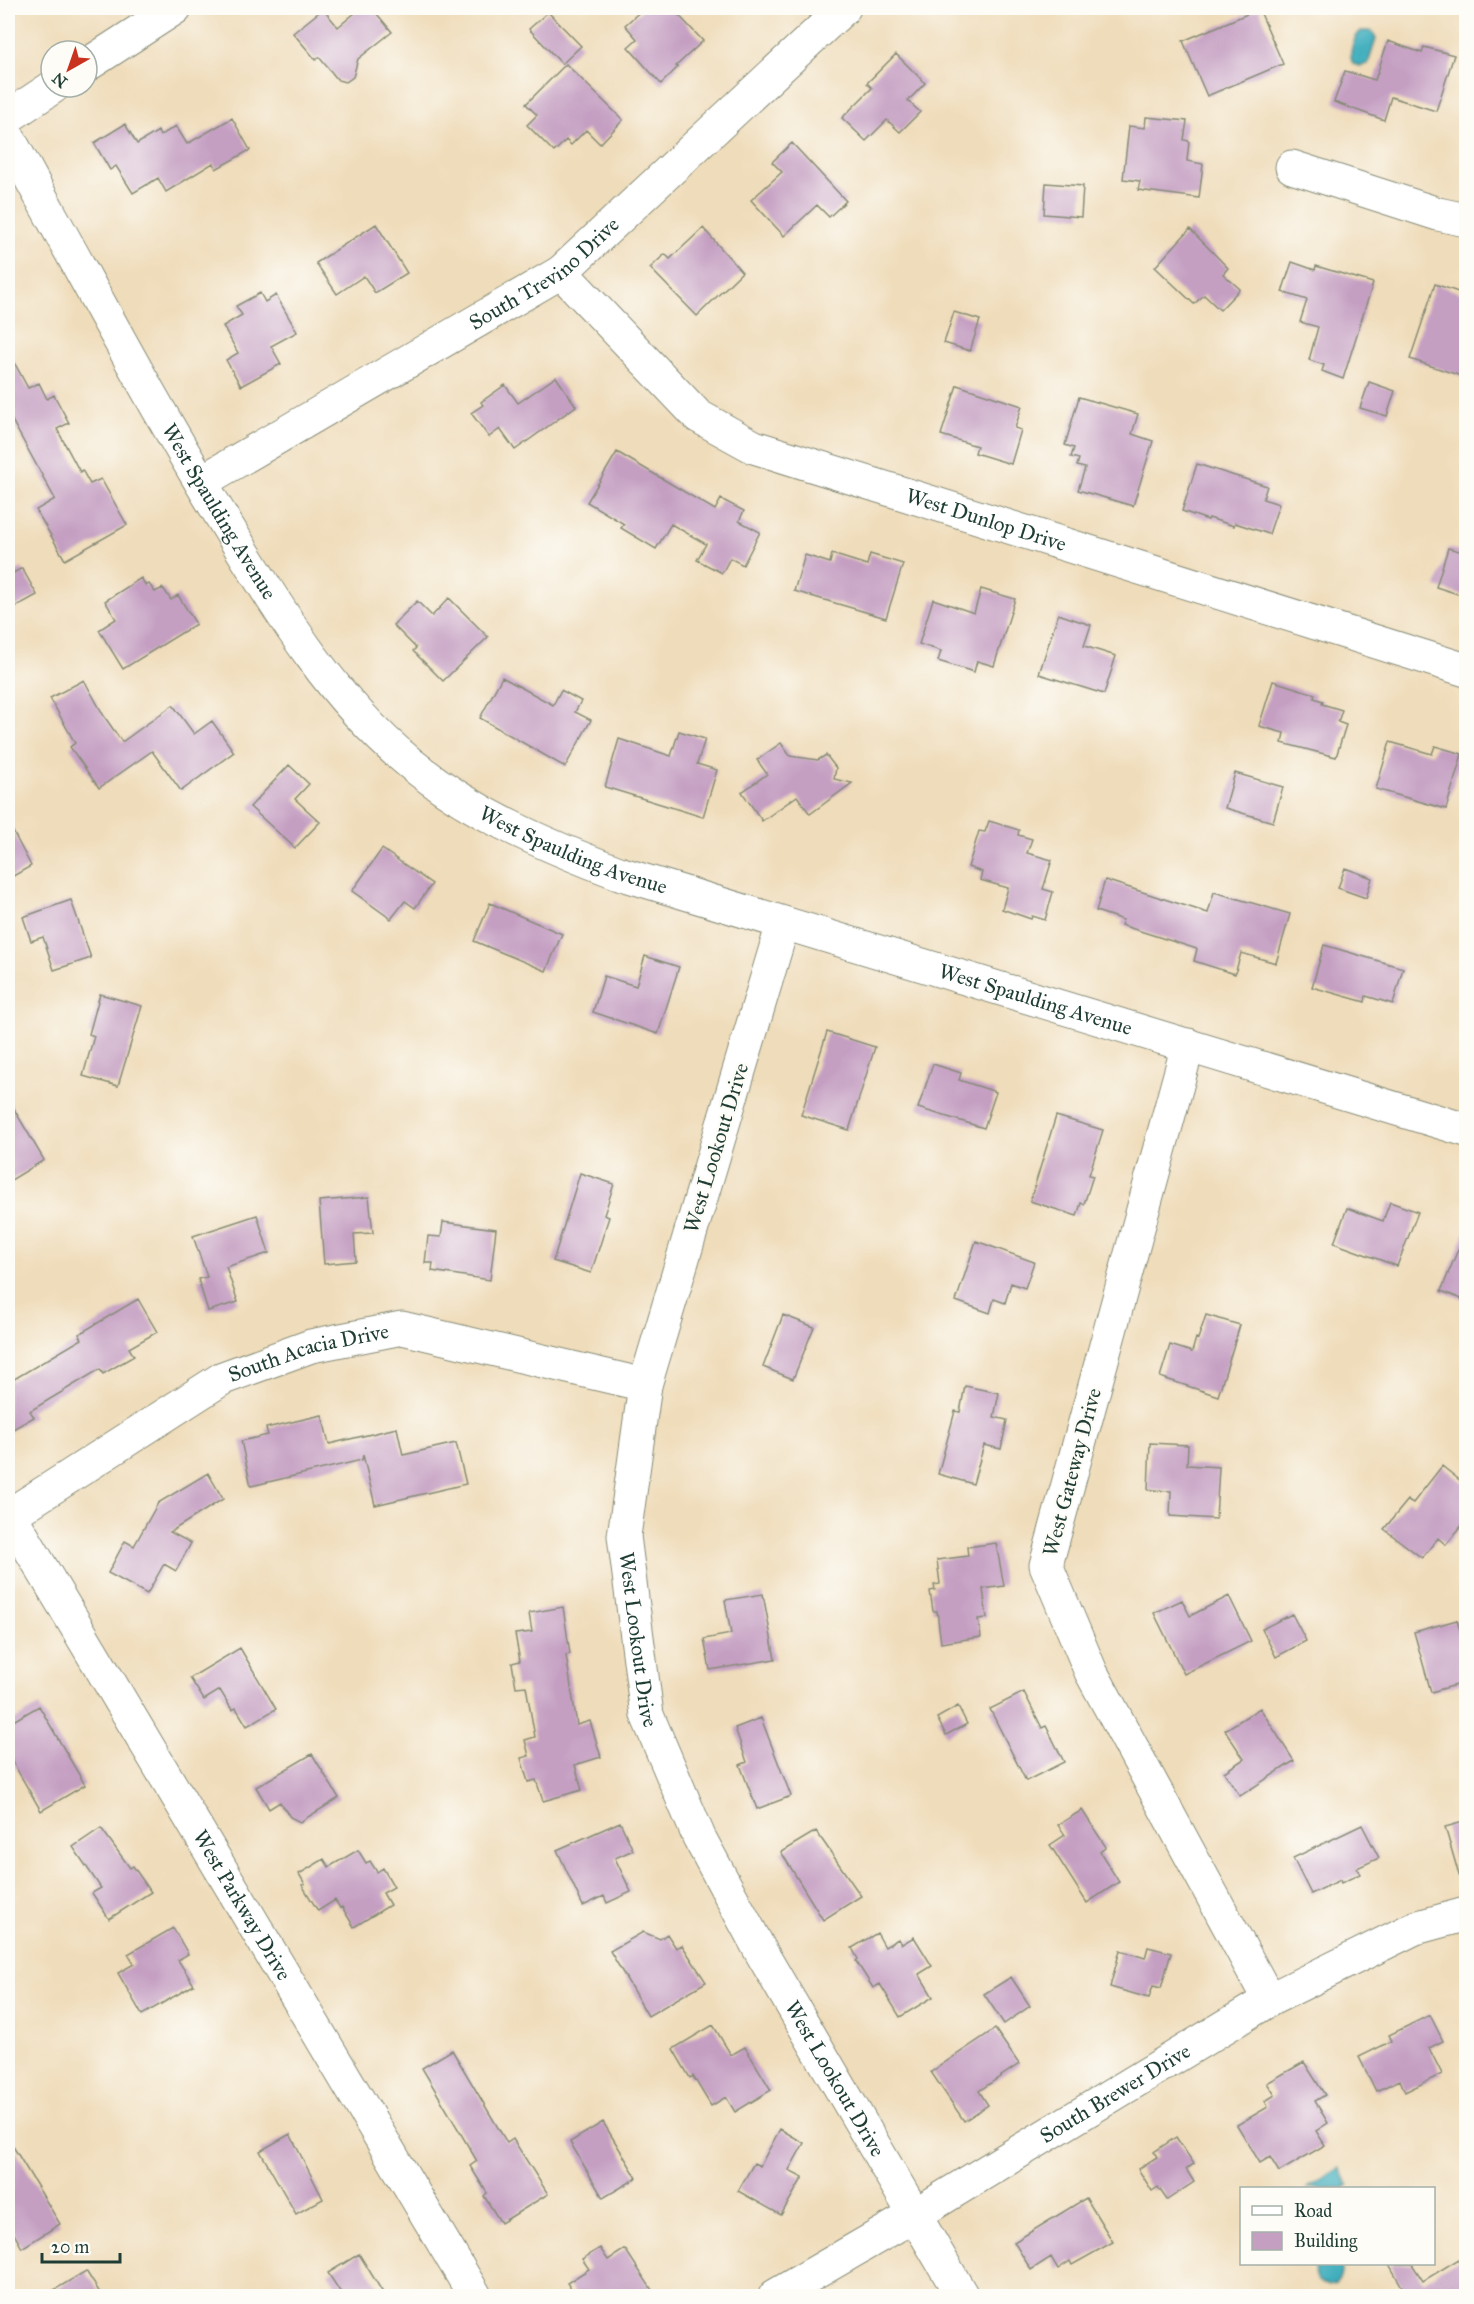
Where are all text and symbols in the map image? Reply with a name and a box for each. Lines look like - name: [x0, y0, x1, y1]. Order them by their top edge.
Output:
- north arrow: [39, 39, 99, 99]
- text: N: [48, 68, 71, 92]
- street label: South Trevino Drive: [464, 211, 625, 336]
- street label: West Spaulding Avenue: [156, 419, 282, 605]
- street label: West Dunlop Drive: [903, 482, 1070, 557]
- street label: West Spaulding Avenue: [475, 800, 671, 900]
- street label: West Spaulding Avenue: [936, 958, 1136, 1041]
- street label: West Lookout Drive: [678, 1060, 754, 1236]
- street label: South Acacia Drive: [225, 1318, 391, 1388]
- street label: West Gateway Drive: [1037, 1385, 1107, 1559]
- street label: West Lookout Drive: [613, 1550, 664, 1731]
- street label: West Parkway Drive: [187, 1825, 297, 1985]
- street label: West Lookout Drive: [779, 1996, 891, 2161]
- street label: South Brewer Drive: [1035, 2038, 1195, 2149]
- legend: [1240, 2187, 1435, 2265]
- text: Road: [1294, 2200, 1332, 2222]
- scale bar: [42, 2226, 120, 2264]
- text: Building: [1294, 2230, 1358, 2253]
- text: 20 m: [51, 2236, 89, 2258]

